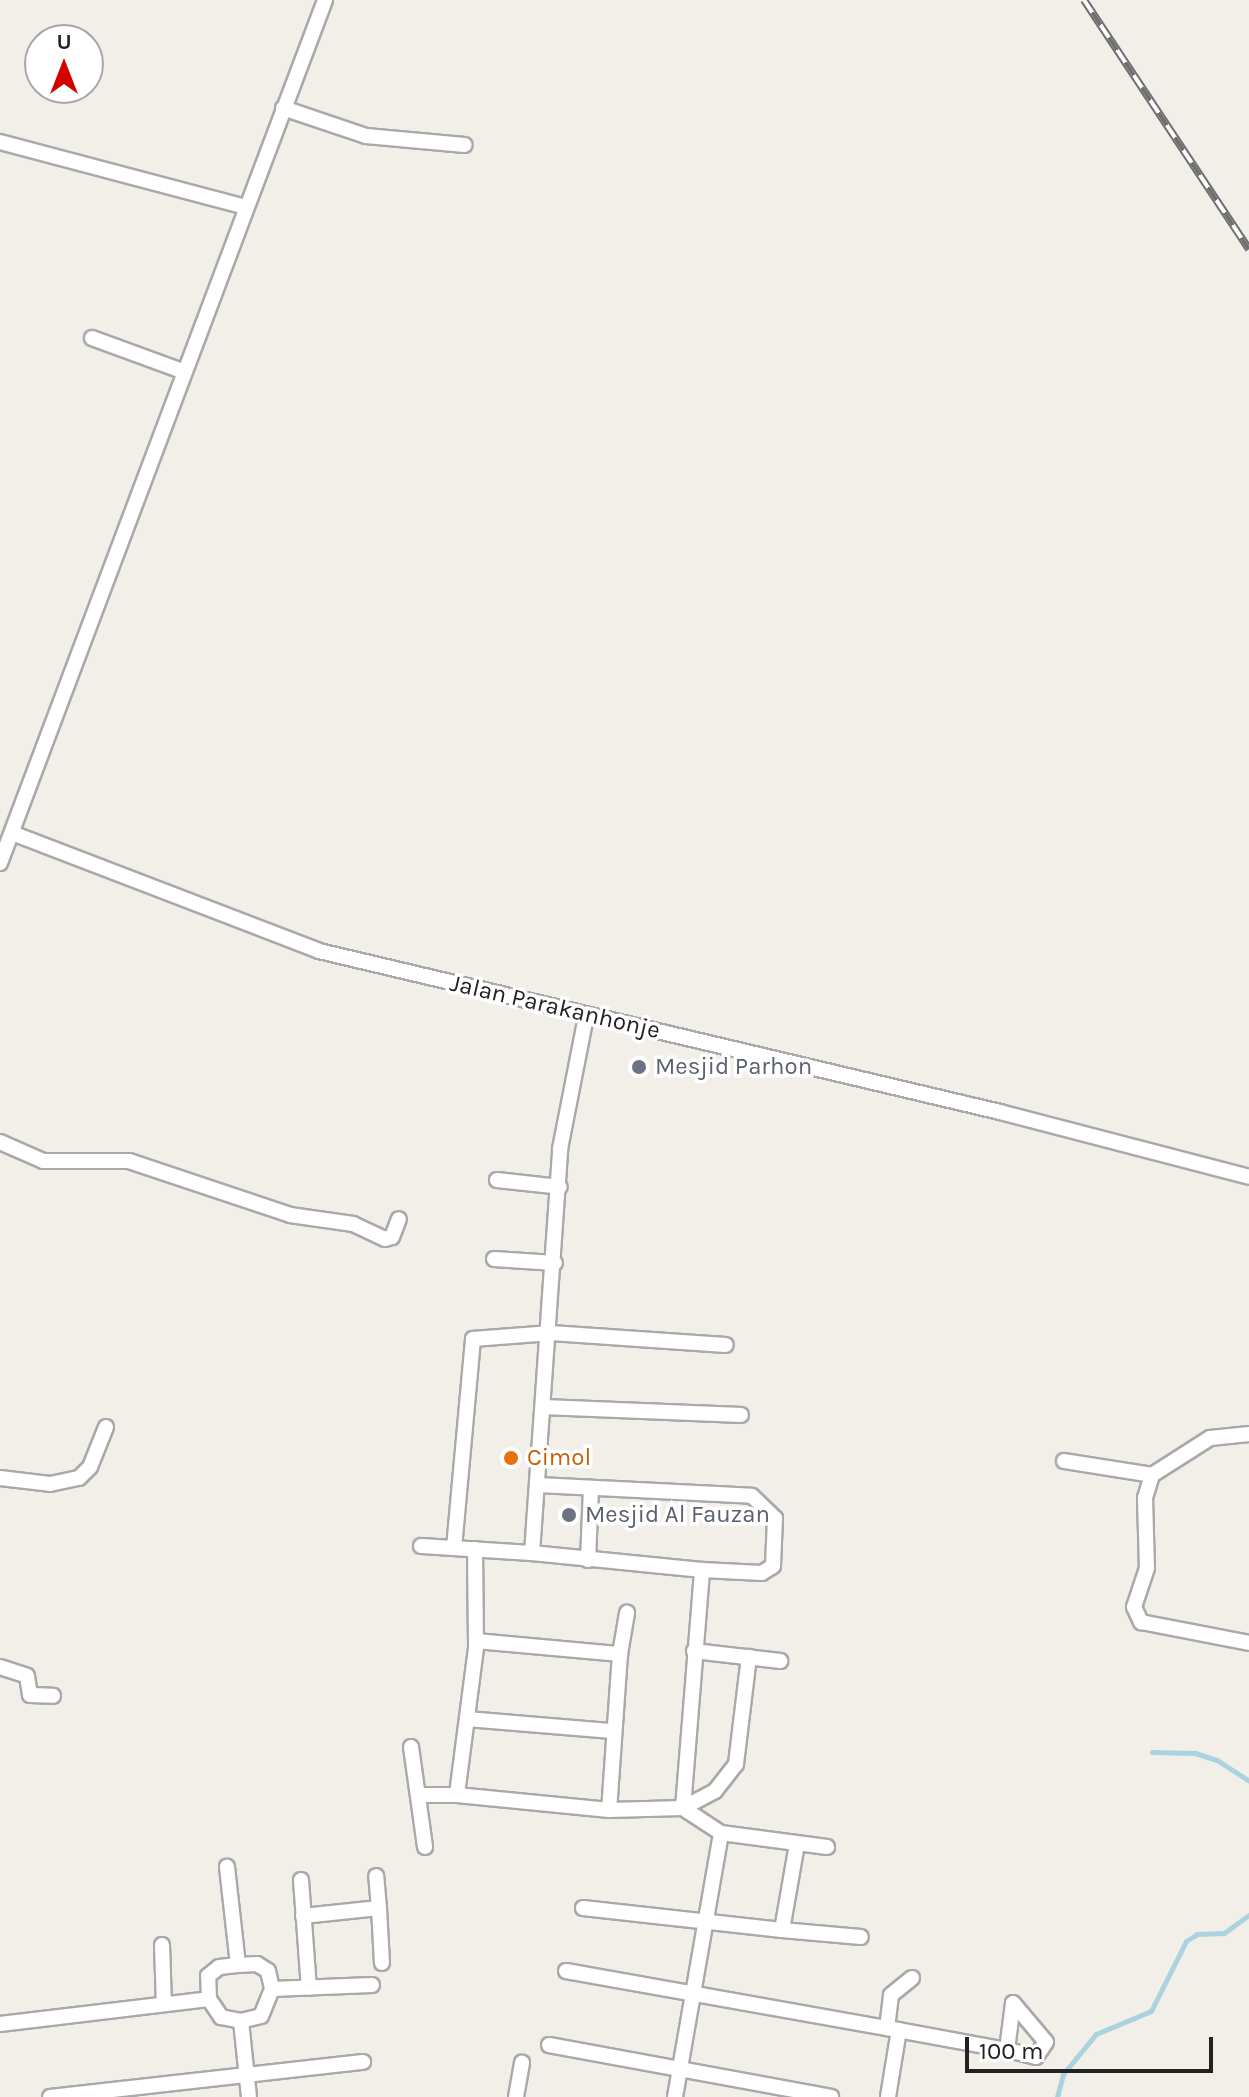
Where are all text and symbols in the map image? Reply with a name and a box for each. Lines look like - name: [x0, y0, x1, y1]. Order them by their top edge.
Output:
- north arrow: [24, 24, 104, 104]
- text: U: [56, 29, 72, 55]
- street label: Jalan Parakanhonje: [447, 969, 663, 1045]
- place label: Mesjid Parhon: [655, 1053, 812, 1081]
- marker: Mesjid Parhon: [630, 1058, 648, 1076]
- place label: Cimol: [527, 1444, 591, 1472]
- marker: Cimol: [502, 1449, 520, 1467]
- place label: Mesjid Al Fauzan: [585, 1501, 770, 1529]
- marker: Mesjid Al Fauzan: [560, 1506, 578, 1524]
- scale bar: [969, 2021, 1217, 2071]
- text: 100 m: [979, 2037, 1044, 2065]

